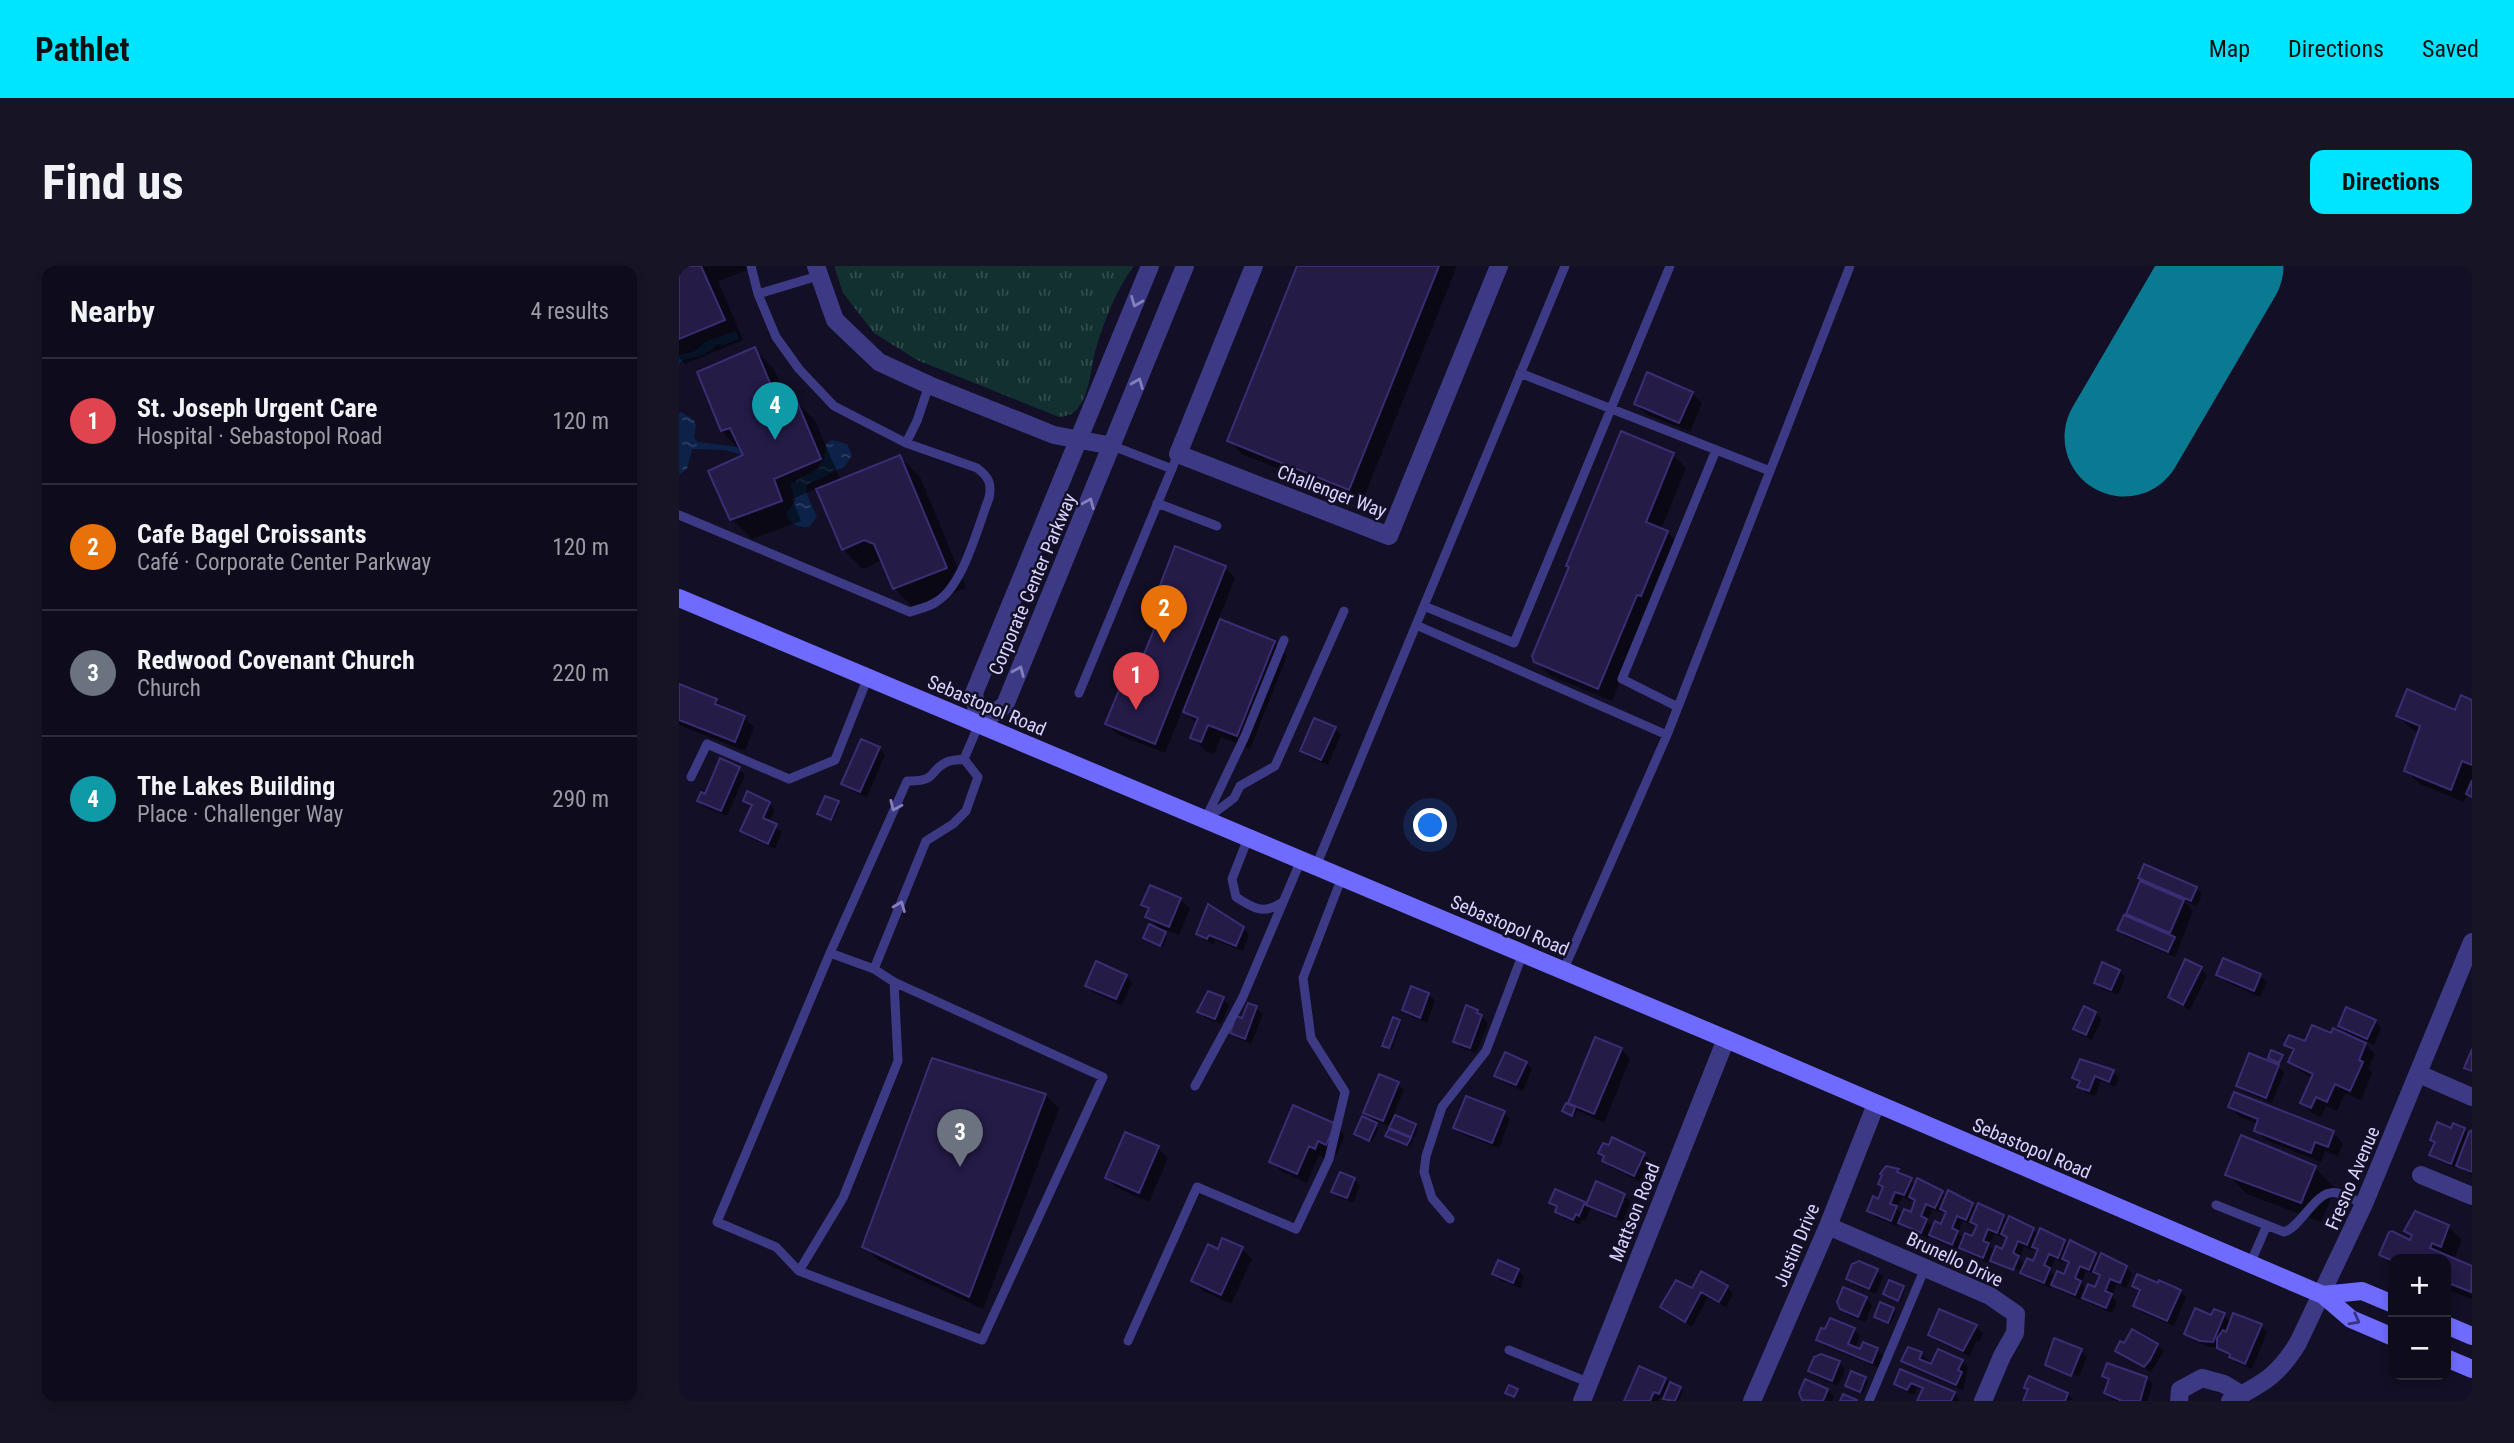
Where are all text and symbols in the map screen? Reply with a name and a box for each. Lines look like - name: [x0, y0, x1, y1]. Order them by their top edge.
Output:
- text: Pathlet: [35, 30, 130, 69]
- text: Map: [2209, 35, 2250, 63]
- text: Directions: [2288, 35, 2384, 63]
- text: Saved: [2422, 35, 2479, 63]
- button: Directions: [2310, 150, 2472, 214]
- text: Find us: [42, 154, 184, 211]
- text: Nearby: [70, 294, 155, 329]
- one-way arrow: [1130, 295, 1144, 307]
- text: 4 results: [531, 298, 609, 325]
- one-way arrow: [1130, 378, 1144, 390]
- pin: 4: [752, 382, 798, 440]
- text: St. Joseph Urgent Care: [137, 393, 378, 423]
- text: 1: [87, 408, 99, 435]
- text: 120 m: [552, 408, 609, 435]
- text: Hospital · Sebastopol Road: [137, 423, 383, 450]
- street label: Challenger Way: [1274, 460, 1390, 523]
- street label: Corporate Center Parkway: [984, 490, 1081, 678]
- one-way arrow: [1081, 498, 1095, 511]
- text: Cafe Bagel Croissants: [137, 519, 367, 549]
- text: 2: [87, 534, 99, 561]
- text: 120 m: [552, 534, 609, 561]
- text: Café · Corporate Center Parkway: [137, 549, 431, 576]
- pin: 2: [1141, 585, 1187, 643]
- text: Redwood Covenant Church: [137, 645, 415, 675]
- pin: 1: [1113, 652, 1159, 710]
- text: 3: [87, 660, 99, 687]
- text: 220 m: [552, 660, 609, 687]
- one-way arrow: [1011, 666, 1025, 678]
- street label: Sebastopol Road: [924, 670, 1050, 741]
- text: Church: [137, 675, 201, 702]
- text: The Lakes Building: [137, 771, 335, 801]
- text: 4: [87, 786, 99, 813]
- text: 290 m: [552, 786, 609, 813]
- one-way arrow: [889, 799, 903, 811]
- text: Place · Challenger Way: [137, 801, 343, 828]
- your location: [1413, 808, 1447, 842]
- street label: Sebastopol Road: [1447, 890, 1573, 961]
- one-way arrow: [891, 901, 905, 913]
- pin: 3: [937, 1109, 983, 1167]
- street label: Sebastopol Road: [1969, 1113, 2095, 1184]
- street label: Fresno Avenue: [2320, 1123, 2385, 1233]
- street label: Mattson Road: [1604, 1159, 1665, 1265]
- street label: Justin Drive: [1769, 1200, 1824, 1290]
- street label: Brunello Drive: [1903, 1227, 2007, 1292]
- map controls: [2388, 1254, 2451, 1380]
- button: +: [2388, 1254, 2451, 1317]
- one-way arrow: [2348, 1311, 2361, 1325]
- button: −: [2388, 1317, 2451, 1380]

